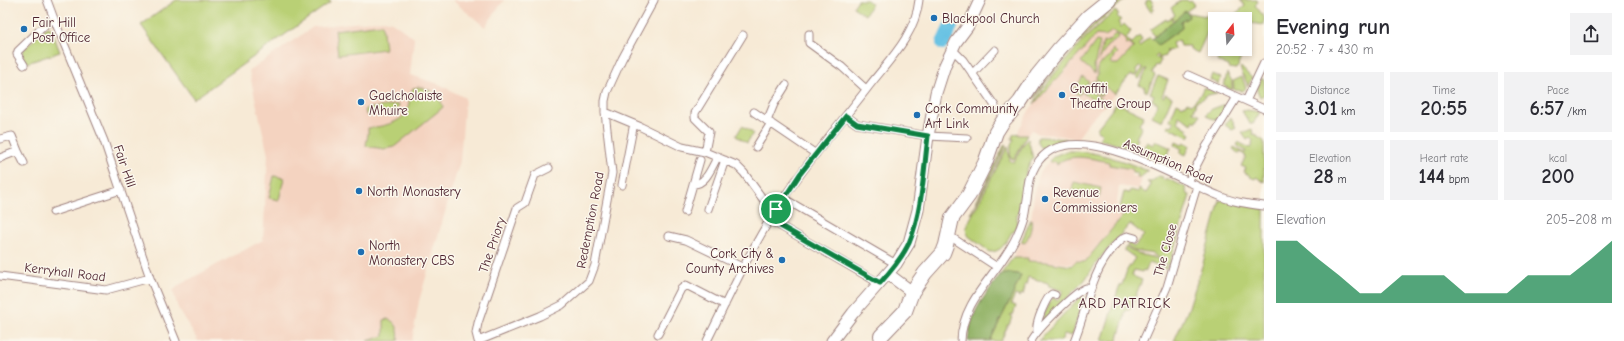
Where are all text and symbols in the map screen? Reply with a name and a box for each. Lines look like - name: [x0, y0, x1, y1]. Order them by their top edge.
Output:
- place label: Blackpool Church: [942, 11, 1040, 26]
- north arrow: [1208, 12, 1252, 56]
- map controls: [1208, 12, 1252, 56]
- marker: Blackpool Church: [929, 13, 939, 23]
- button: share: [1570, 13, 1612, 55]
- text: Evening run: [1276, 14, 1390, 40]
- place label: Fair Hill Post Office: [32, 15, 91, 45]
- marker: Fair Hill Post Office: [19, 24, 29, 34]
- text: 20:52 · 7 × 430 m: [1276, 42, 1374, 57]
- place label: Graffiti Theatre Group: [1070, 81, 1151, 111]
- text: Distance: [1310, 84, 1350, 97]
- text: Time: [1433, 84, 1455, 97]
- text: Pace: [1547, 84, 1569, 97]
- place label: Gaelcholaiste Mhuire: [369, 88, 443, 118]
- marker: Graffiti Theatre Group: [1057, 90, 1067, 100]
- marker: Gaelcholaiste Mhuire: [356, 97, 366, 107]
- text: 3.01: [1305, 97, 1337, 120]
- text: 20:55: [1421, 97, 1467, 120]
- text: 6:57: [1529, 97, 1564, 120]
- place label: Cork Community Art Link: [925, 101, 1019, 131]
- text: km: [1337, 105, 1355, 118]
- text: /km: [1564, 105, 1587, 118]
- marker: Cork Community Art Link: [912, 110, 922, 120]
- street label: Assumption Road: [1121, 135, 1215, 187]
- street label: Fair Hill: [111, 143, 139, 189]
- text: Elevation: [1309, 152, 1351, 165]
- text: Heart rate: [1420, 152, 1468, 165]
- text: kcal: [1549, 152, 1567, 165]
- text: 28: [1314, 165, 1334, 188]
- text: 144: [1419, 165, 1445, 188]
- text: 200: [1542, 165, 1574, 188]
- street label: Redemption Road: [573, 170, 607, 270]
- text: m: [1334, 173, 1346, 186]
- text: bpm: [1445, 173, 1469, 186]
- place label: North Monastery: [367, 184, 461, 199]
- place label: Revenue Commissioners: [1053, 185, 1137, 215]
- marker: North Monastery: [354, 186, 364, 196]
- pin: [759, 192, 793, 226]
- marker: Revenue Commissioners: [1040, 194, 1050, 204]
- icon: arrive: [765, 198, 787, 220]
- text: Elevation: [1276, 212, 1326, 227]
- text: 205–208 m: [1546, 212, 1612, 227]
- street label: The Priory: [475, 215, 509, 275]
- street label: The Close: [1150, 221, 1180, 278]
- place label: North Monastery CBS: [369, 238, 454, 268]
- place label: Cork City & County Archives: [686, 246, 774, 276]
- marker: North Monastery CBS: [356, 247, 366, 257]
- marker: Cork City & County Archives: [777, 255, 787, 265]
- street label: Kerryhall Road: [24, 260, 106, 284]
- district label: ARD PATRICK: [1079, 295, 1171, 312]

